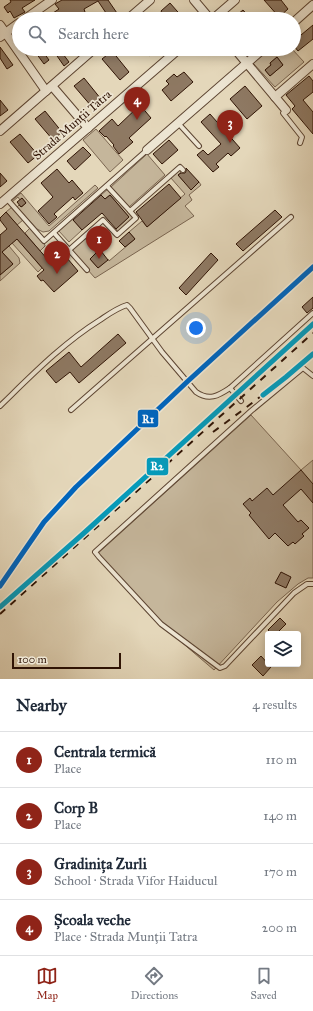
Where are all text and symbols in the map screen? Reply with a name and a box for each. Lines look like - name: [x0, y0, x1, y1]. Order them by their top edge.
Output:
- search box: [12, 12, 301, 56]
- icon: search: [26, 23, 48, 45]
- text: Search here: [58, 25, 129, 43]
- street label: Strada Munții Tatra: [30, 87, 115, 163]
- pin: 4: [124, 87, 150, 120]
- pin: 3: [217, 110, 243, 143]
- pin: 1: [86, 226, 112, 259]
- pin: 2: [44, 241, 70, 274]
- your location: [186, 318, 206, 338]
- line badge: R1: [137, 409, 159, 428]
- text: R1: [142, 413, 155, 426]
- line badge: R2: [146, 457, 169, 476]
- text: R2: [150, 460, 164, 473]
- map controls: [265, 631, 301, 667]
- button: layers: [265, 631, 301, 667]
- scale bar: [12, 651, 121, 670]
- text: 100 m: [18, 653, 47, 666]
- text: Nearby: [16, 695, 67, 716]
- text: 4 results: [252, 697, 297, 713]
- text: Centrala termică: [54, 743, 156, 761]
- text: 1: [26, 752, 32, 768]
- text: 110 m: [265, 752, 297, 768]
- text: Place: [54, 761, 81, 777]
- text: Corp B: [54, 799, 98, 817]
- text: 2: [26, 808, 32, 824]
- text: 140 m: [263, 808, 297, 824]
- text: Place: [54, 817, 81, 833]
- text: Gradinița Zurli: [54, 855, 147, 873]
- text: 3: [26, 864, 32, 880]
- text: 170 m: [264, 864, 297, 880]
- text: School · Strada Vifor Haiducul: [54, 873, 217, 889]
- text: Școala veche: [54, 911, 131, 929]
- text: 4: [25, 920, 33, 936]
- text: 200 m: [262, 920, 297, 936]
- text: Place · Strada Munții Tatra: [54, 929, 197, 945]
- tab: Map: [36, 965, 58, 1002]
- tab: Directions: [131, 965, 178, 1002]
- tab: Saved: [251, 965, 277, 1002]

